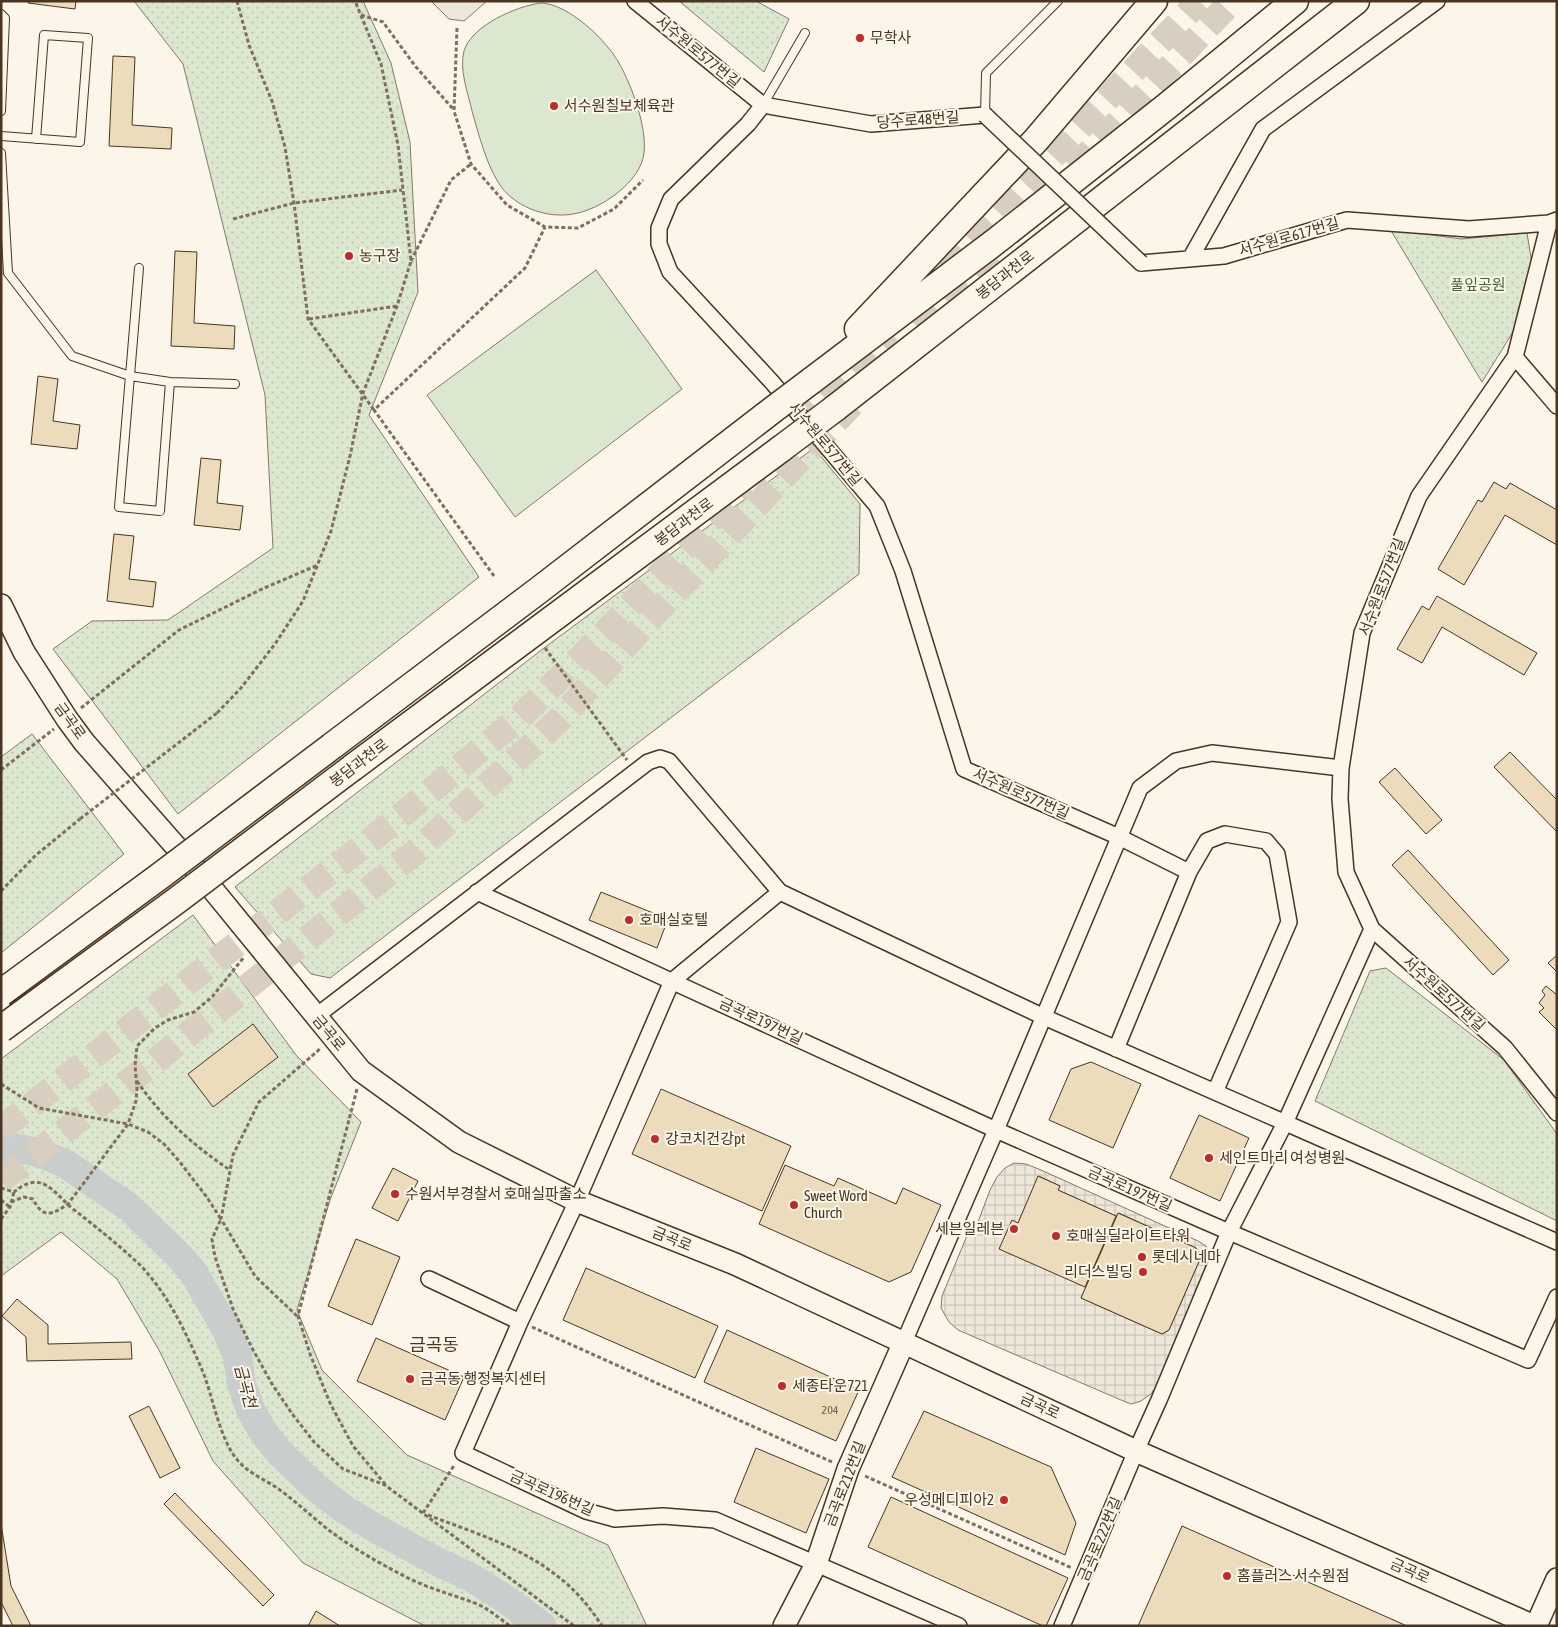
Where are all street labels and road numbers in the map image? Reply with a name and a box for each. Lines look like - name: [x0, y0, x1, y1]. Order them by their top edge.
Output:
- street label: 서수원로577번길: [653, 12, 744, 91]
- street label: 당수로48번길: [876, 108, 960, 131]
- street label: 서수원로617번길: [1237, 214, 1341, 259]
- street label: 봉담과천로: [972, 247, 1037, 303]
- street label: 서수원로577번길: [785, 398, 865, 489]
- street label: 봉담과천로: [651, 494, 716, 549]
- street label: 서수원로577번길: [1355, 535, 1408, 638]
- street label: 금곡로: [51, 699, 89, 742]
- street label: 봉담과천로: [326, 735, 391, 790]
- street label: 서수원로577번길: [970, 765, 1072, 822]
- street label: 서수원로577번길: [1400, 953, 1489, 1035]
- street label: 금곡로197번길: [717, 994, 806, 1047]
- street label: 금곡로: [310, 1011, 349, 1054]
- street label: 금곡로197번길: [1086, 1162, 1175, 1215]
- street label: 금곡로: [650, 1223, 695, 1254]
- street label: 금곡로: [1018, 1389, 1063, 1422]
- street label: 금곡로212번길: [820, 1439, 869, 1529]
- street label: 금곡로196번길: [508, 1466, 597, 1519]
- street label: 금곡로222번길: [1074, 1494, 1125, 1584]
- street label: 금곡로: [1388, 1554, 1433, 1587]

